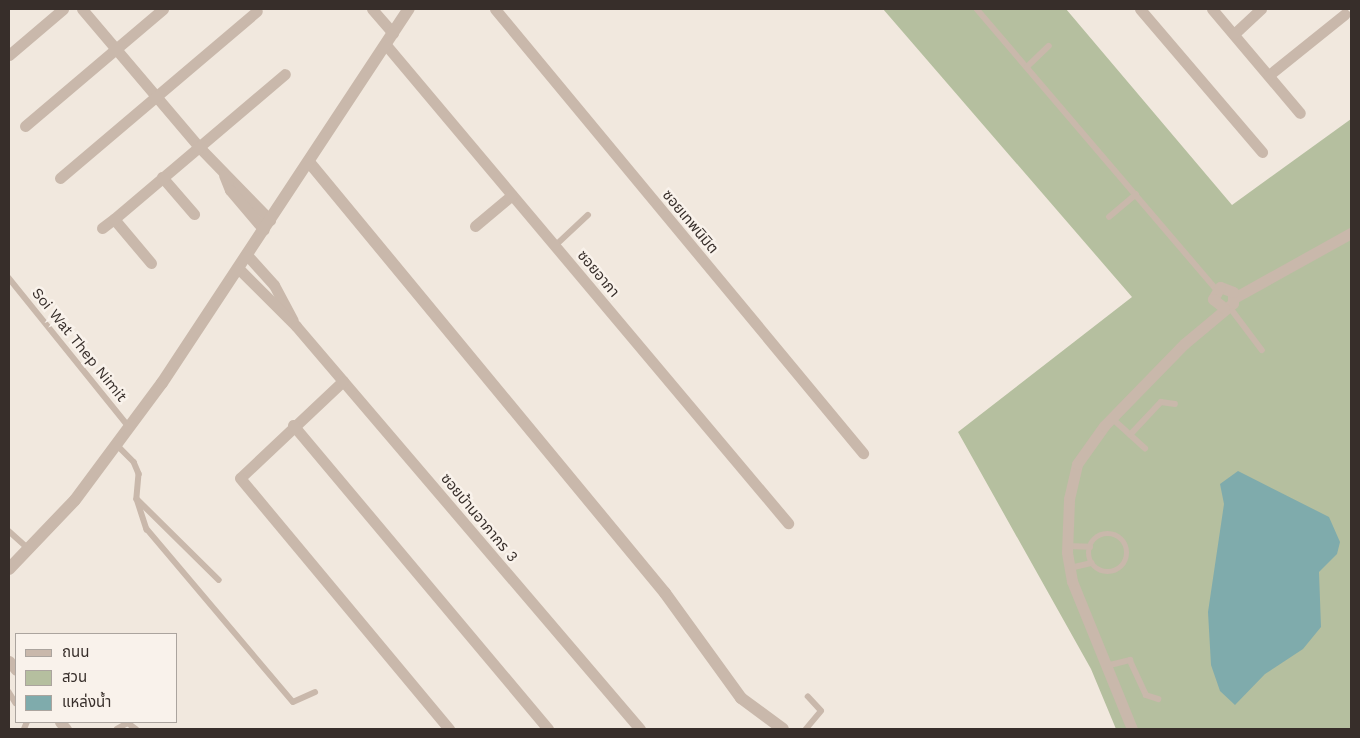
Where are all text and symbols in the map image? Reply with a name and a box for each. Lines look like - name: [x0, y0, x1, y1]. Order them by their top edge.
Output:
- street label: ซอยเทพนิมิต: [658, 186, 722, 258]
- street label: ซอยอาภา: [573, 247, 623, 301]
- street label: Soi Wat Thep Nimit: [27, 284, 131, 406]
- street label: ซอยบ้านอาภากร 3: [437, 470, 521, 566]
- legend: [15, 633, 178, 723]
- text: ถนน: [62, 643, 89, 661]
- text: สวน: [62, 668, 87, 686]
- text: แหล่งน้ำ: [62, 693, 111, 711]

